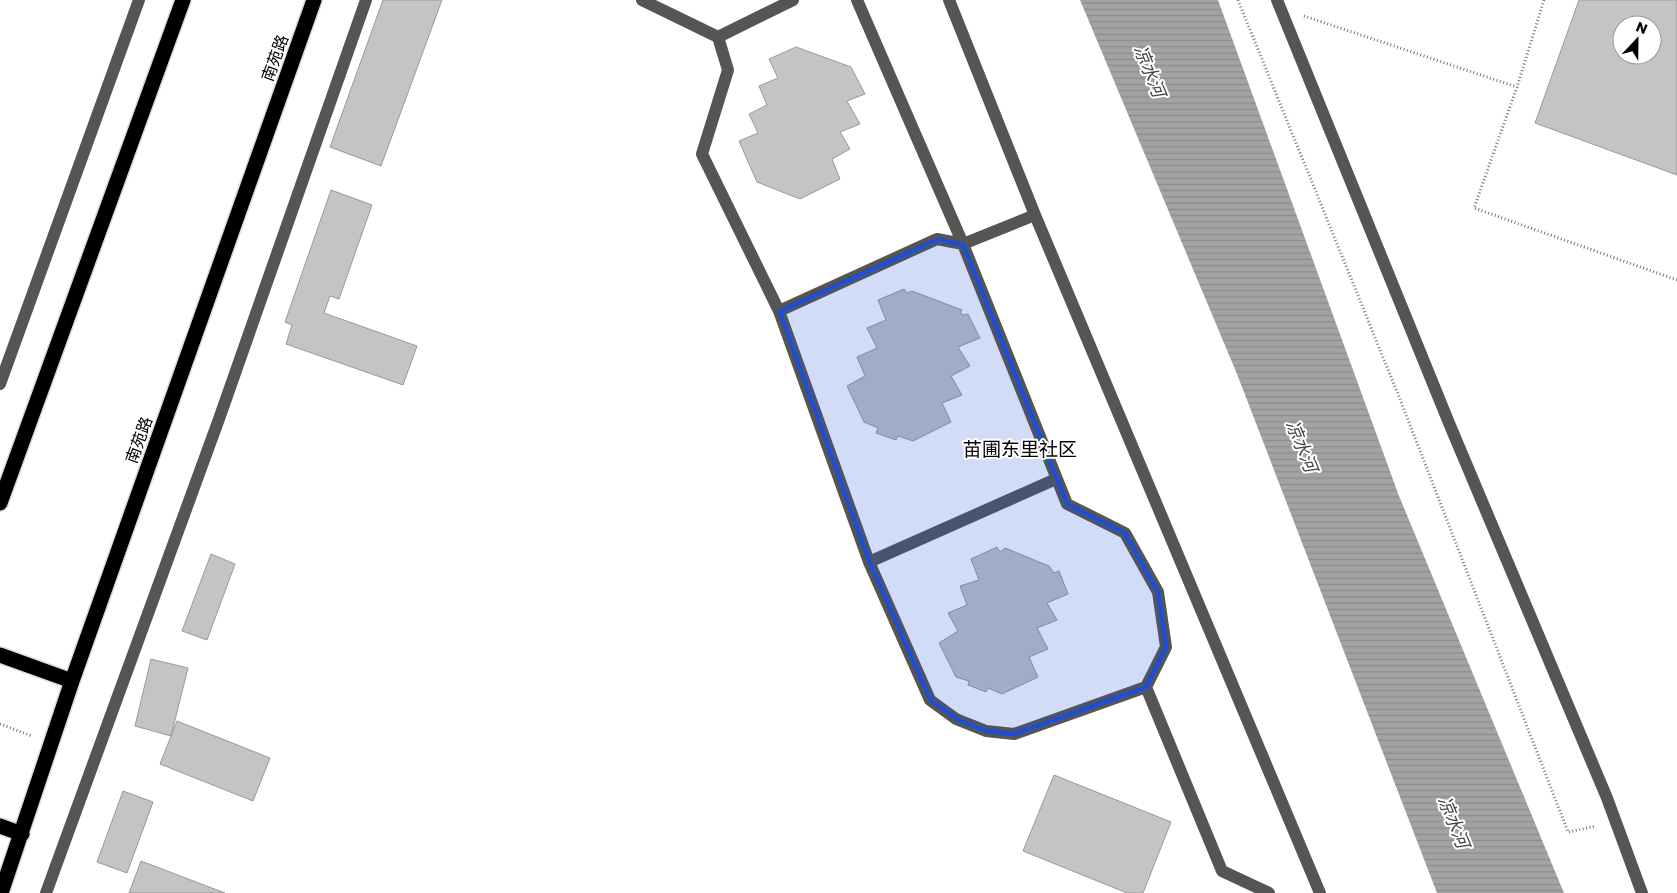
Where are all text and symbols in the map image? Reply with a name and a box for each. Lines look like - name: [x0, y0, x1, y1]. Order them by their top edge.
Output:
- north arrow: [1612, 15, 1662, 65]
- text: N: [1633, 17, 1650, 39]
- street label: 南苑路: [256, 32, 294, 84]
- water label: 凉水河: [1128, 41, 1173, 103]
- street label: 南苑路: [120, 414, 158, 466]
- water label: 凉水河: [1280, 416, 1325, 478]
- district label: 苗圃东里社区: [963, 436, 1077, 463]
- water label: 凉水河: [1432, 792, 1477, 854]

